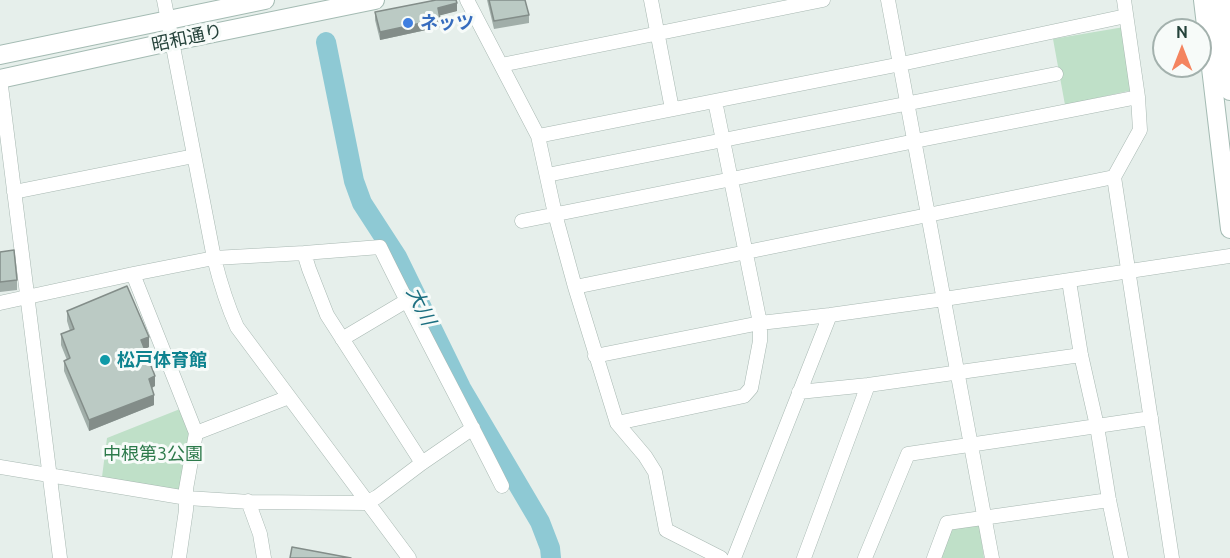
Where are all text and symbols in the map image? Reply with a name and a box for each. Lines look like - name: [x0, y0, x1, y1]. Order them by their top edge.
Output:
- place label: ネッツ: [420, 12, 474, 34]
- marker: ネッツ: [401, 16, 415, 30]
- north arrow: [1152, 18, 1212, 78]
- street label: 昭和通り: [150, 20, 224, 56]
- text: N: [1176, 23, 1188, 41]
- water label: 大川: [401, 283, 441, 329]
- place label: 松戸体育館: [117, 349, 207, 371]
- marker: 松戸体育館: [98, 353, 112, 367]
- park label: 中根第3公園: [103, 443, 203, 465]

